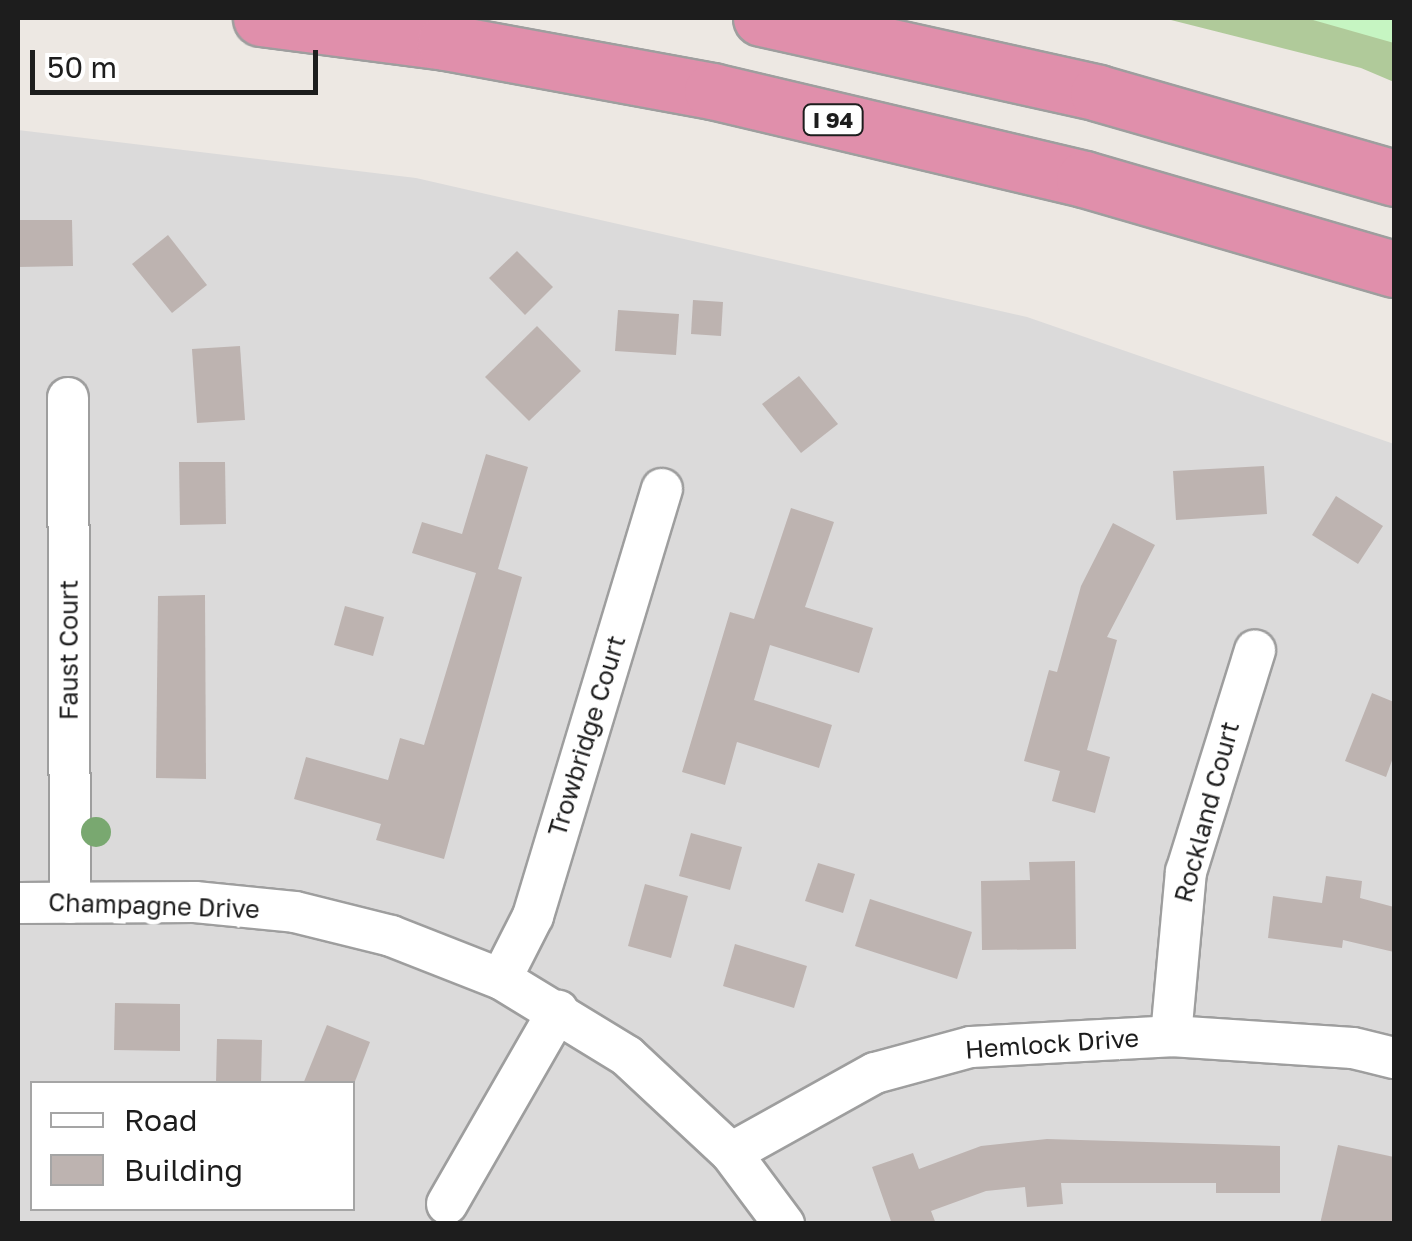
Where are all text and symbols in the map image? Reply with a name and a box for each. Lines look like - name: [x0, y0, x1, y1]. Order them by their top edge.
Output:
- scale bar: [35, 30, 322, 92]
- text: 50 m: [47, 49, 117, 85]
- road number: I 94: [800, 103, 866, 137]
- street label: Faust Court: [54, 580, 84, 720]
- street label: Trowbridge Court: [542, 632, 632, 840]
- street label: Rockland Court: [1168, 718, 1246, 906]
- street label: Champagne Drive: [48, 887, 260, 925]
- street label: Hemlock Drive: [964, 1023, 1140, 1065]
- legend: [30, 1081, 355, 1211]
- text: Road: [124, 1102, 198, 1138]
- text: Building: [124, 1152, 243, 1188]

